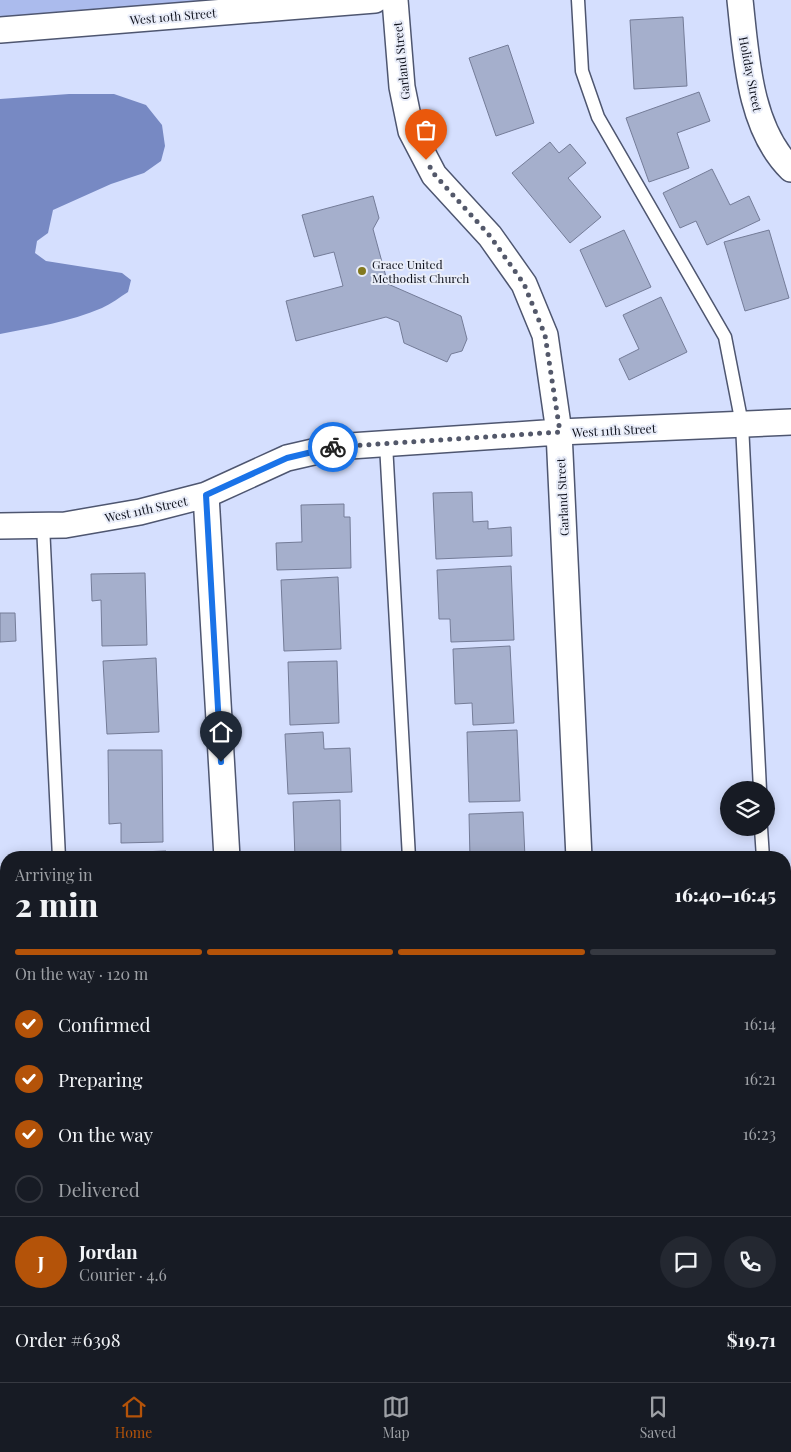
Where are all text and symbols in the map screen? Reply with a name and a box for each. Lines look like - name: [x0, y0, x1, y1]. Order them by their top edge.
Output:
- street label: West 10th Street: [128, 4, 218, 28]
- street label: Garland Street: [389, 21, 413, 101]
- street label: Holiday Street: [736, 35, 766, 114]
- pin: [405, 109, 447, 160]
- icon: bag: [412, 116, 440, 144]
- place label: Grace United Methodist Church: [372, 256, 469, 286]
- marker: Grace United Methodist Church: [356, 265, 368, 277]
- street label: West 11th Street: [571, 420, 657, 440]
- courier: [308, 422, 358, 472]
- icon: bike: [319, 433, 347, 461]
- street label: Garland Street: [552, 457, 572, 536]
- street label: West 11th Street: [102, 492, 189, 526]
- pin: [200, 711, 242, 762]
- icon: home: [207, 718, 235, 746]
- map controls: [720, 781, 775, 836]
- button: layers: [720, 781, 775, 836]
- text: Arriving in: [15, 864, 93, 885]
- text: 16:40–16:45: [675, 881, 776, 907]
- text: 2 min: [15, 882, 98, 925]
- text: On the way · 120 m: [15, 963, 148, 984]
- icon: check: [15, 1010, 43, 1038]
- text: Confirmed: [58, 1011, 151, 1037]
- text: 16:14: [744, 1013, 776, 1034]
- icon: check: [15, 1065, 43, 1093]
- text: Preparing: [58, 1066, 143, 1092]
- text: 16:21: [744, 1068, 776, 1089]
- icon: check: [15, 1120, 43, 1148]
- text: On the way: [58, 1121, 153, 1147]
- text: 16:23: [743, 1123, 776, 1144]
- text: Delivered: [58, 1176, 140, 1202]
- button: chat: [660, 1236, 712, 1288]
- button: phone: [724, 1236, 776, 1288]
- text: Jordan: [79, 1238, 138, 1264]
- text: J: [38, 1249, 44, 1275]
- text: Courier · 4.6: [79, 1264, 167, 1285]
- text: Order #6398: [15, 1326, 121, 1352]
- text: $19.71: [727, 1326, 776, 1352]
- tab: Home: [115, 1393, 152, 1442]
- tab: Map: [382, 1393, 410, 1442]
- tab: Saved: [640, 1393, 676, 1442]

